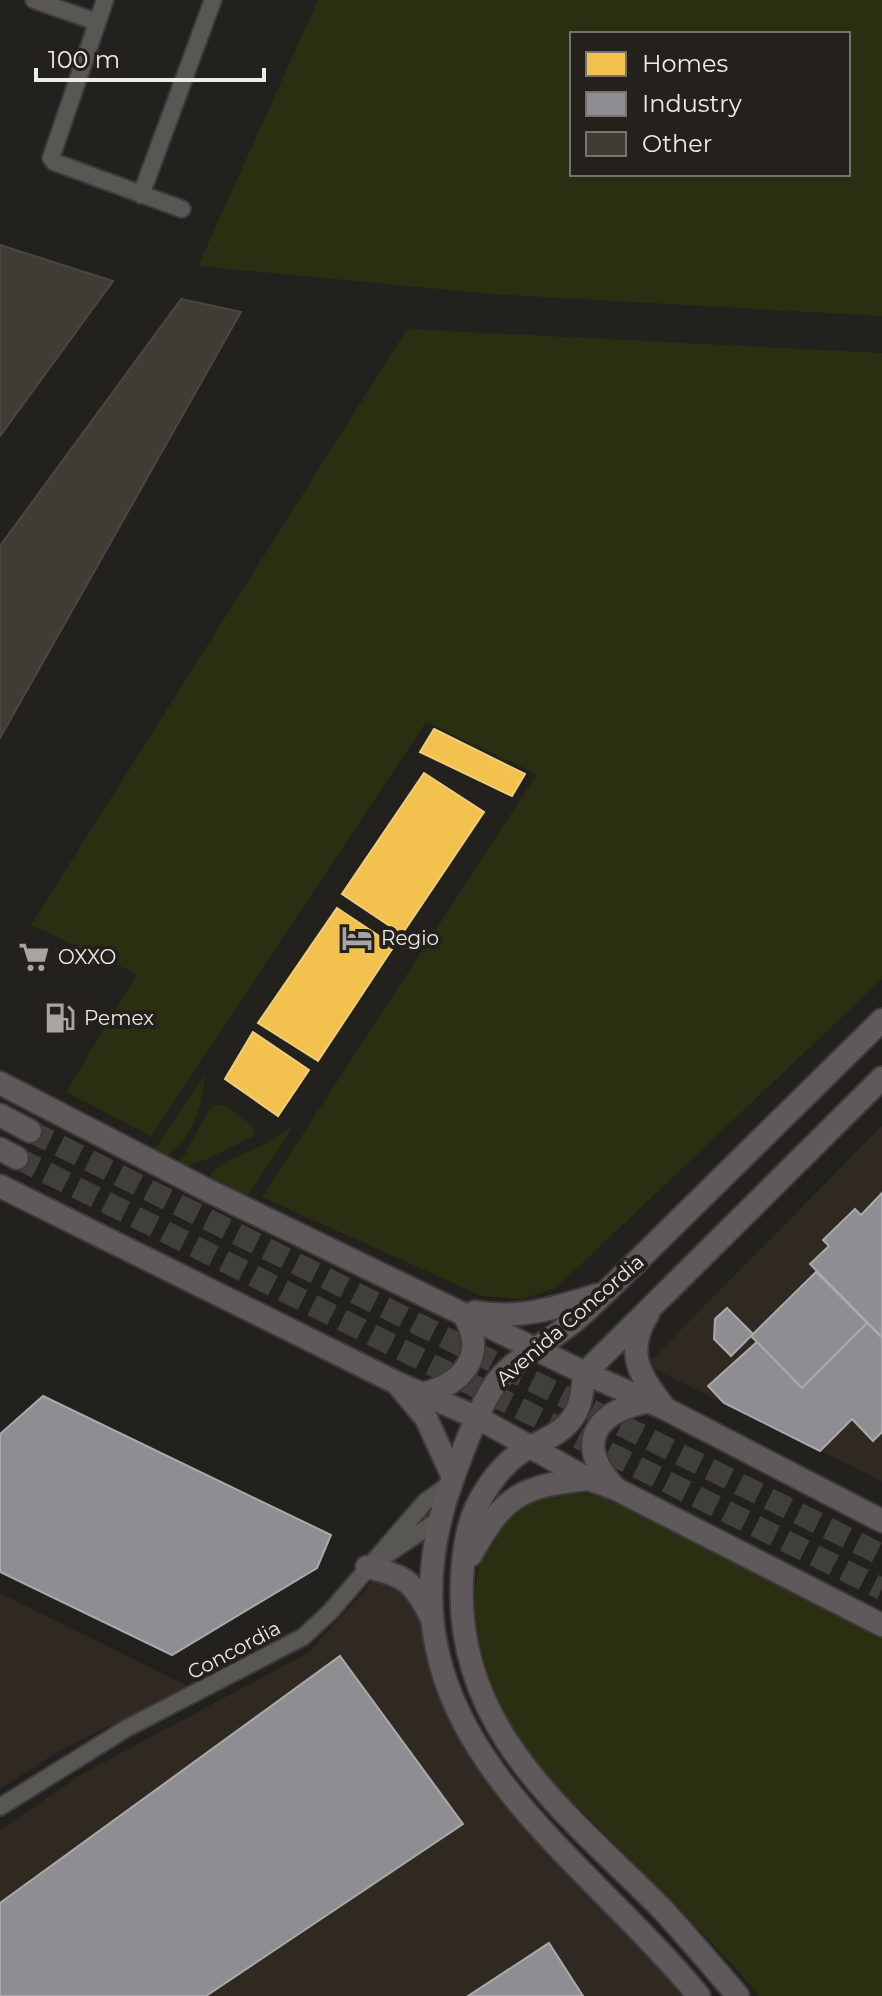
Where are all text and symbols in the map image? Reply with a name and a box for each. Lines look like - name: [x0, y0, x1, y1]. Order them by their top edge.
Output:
- scale bar: [36, 32, 264, 82]
- legend: [570, 32, 850, 176]
- text: 100 m: [48, 45, 120, 74]
- text: Homes: [642, 49, 728, 78]
- text: Industry: [642, 89, 742, 118]
- text: Other: [642, 129, 712, 158]
- hotel icon: Regio: [340, 921, 374, 955]
- place label: Regio: [381, 926, 439, 950]
- supermarket icon: OXXO: [17, 940, 51, 974]
- place label: OXXO: [58, 945, 116, 969]
- fuel station icon: Pemex: [43, 1001, 77, 1035]
- place label: Pemex: [84, 1006, 154, 1030]
- street label: Avenida Concordia: [491, 1249, 649, 1391]
- street label: Concordia: [183, 1615, 285, 1685]

